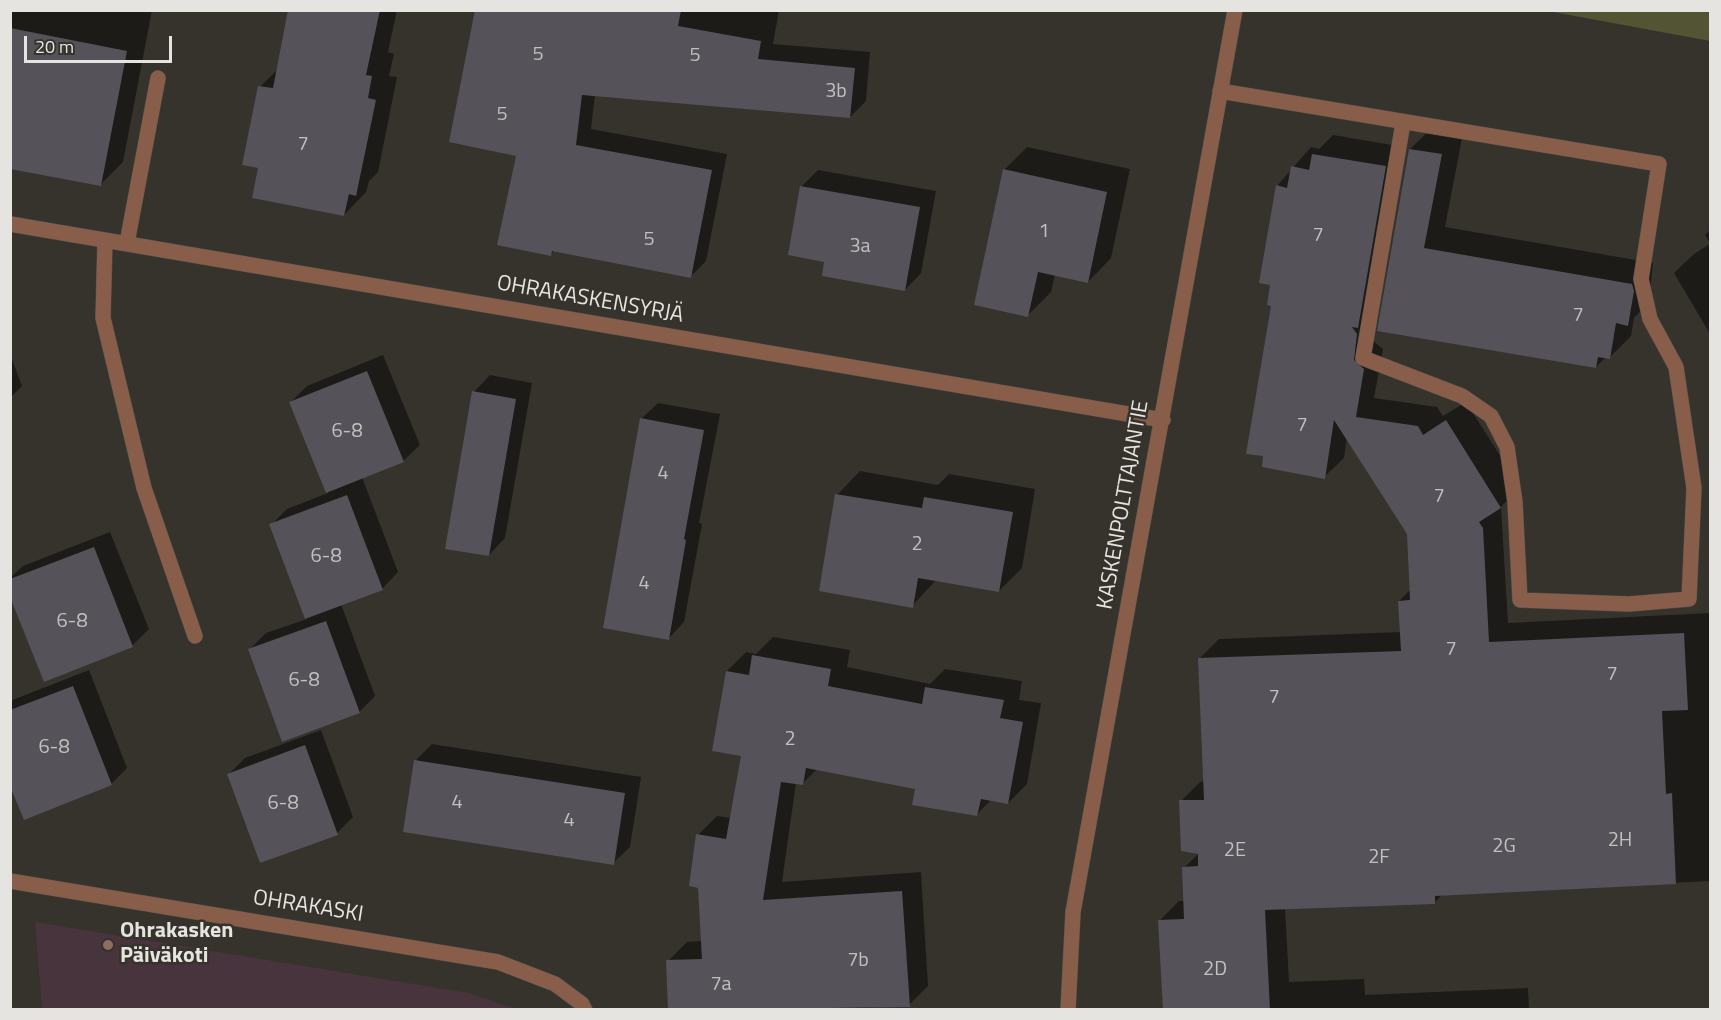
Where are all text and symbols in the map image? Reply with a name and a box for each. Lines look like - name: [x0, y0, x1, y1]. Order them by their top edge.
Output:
- scale bar: [27, 24, 176, 62]
- text: 20 m: [35, 33, 74, 60]
- house number: 5: [532, 43, 544, 67]
- house number: 5: [689, 44, 701, 68]
- house number: 3b: [825, 80, 847, 104]
- house number: 5: [496, 103, 508, 127]
- house number: 7: [297, 133, 309, 157]
- house number: 1: [1038, 220, 1050, 244]
- house number: 7: [1312, 224, 1324, 248]
- house number: 5: [643, 228, 655, 252]
- house number: 3a: [849, 235, 871, 259]
- street label: OHRAKASKENSYRJÄ: [495, 271, 685, 329]
- house number: 7: [1572, 304, 1584, 328]
- street label: KASKENPOLTTAJANTIE: [1093, 399, 1155, 611]
- house number: 7: [1296, 414, 1308, 438]
- house number: 6-8: [331, 420, 363, 444]
- house number: 4: [657, 462, 669, 486]
- house number: 7: [1433, 485, 1445, 509]
- house number: 2: [911, 533, 923, 557]
- house number: 6-8: [310, 545, 342, 569]
- house number: 4: [638, 572, 650, 596]
- house number: 6-8: [56, 610, 88, 634]
- house number: 7: [1445, 638, 1457, 662]
- house number: 7: [1606, 663, 1618, 687]
- house number: 6-8: [288, 669, 320, 693]
- house number: 7: [1268, 686, 1280, 710]
- house number: 2: [784, 728, 796, 752]
- house number: 6-8: [38, 736, 70, 760]
- house number: 4: [451, 791, 463, 815]
- house number: 6-8: [267, 792, 299, 816]
- house number: 4: [563, 809, 575, 833]
- house number: 2H: [1608, 829, 1632, 853]
- house number: 2G: [1492, 835, 1516, 859]
- house number: 2E: [1224, 839, 1246, 863]
- house number: 2F: [1368, 846, 1390, 870]
- street label: OHRAKASKI: [251, 885, 365, 929]
- place label: Ohrakasken Päiväkoti: [120, 919, 233, 970]
- marker: Ohrakasken Päiväkoti: [101, 938, 115, 952]
- house number: 7b: [847, 949, 869, 973]
- house number: 2D: [1203, 958, 1227, 982]
- house number: 7a: [710, 973, 732, 997]

